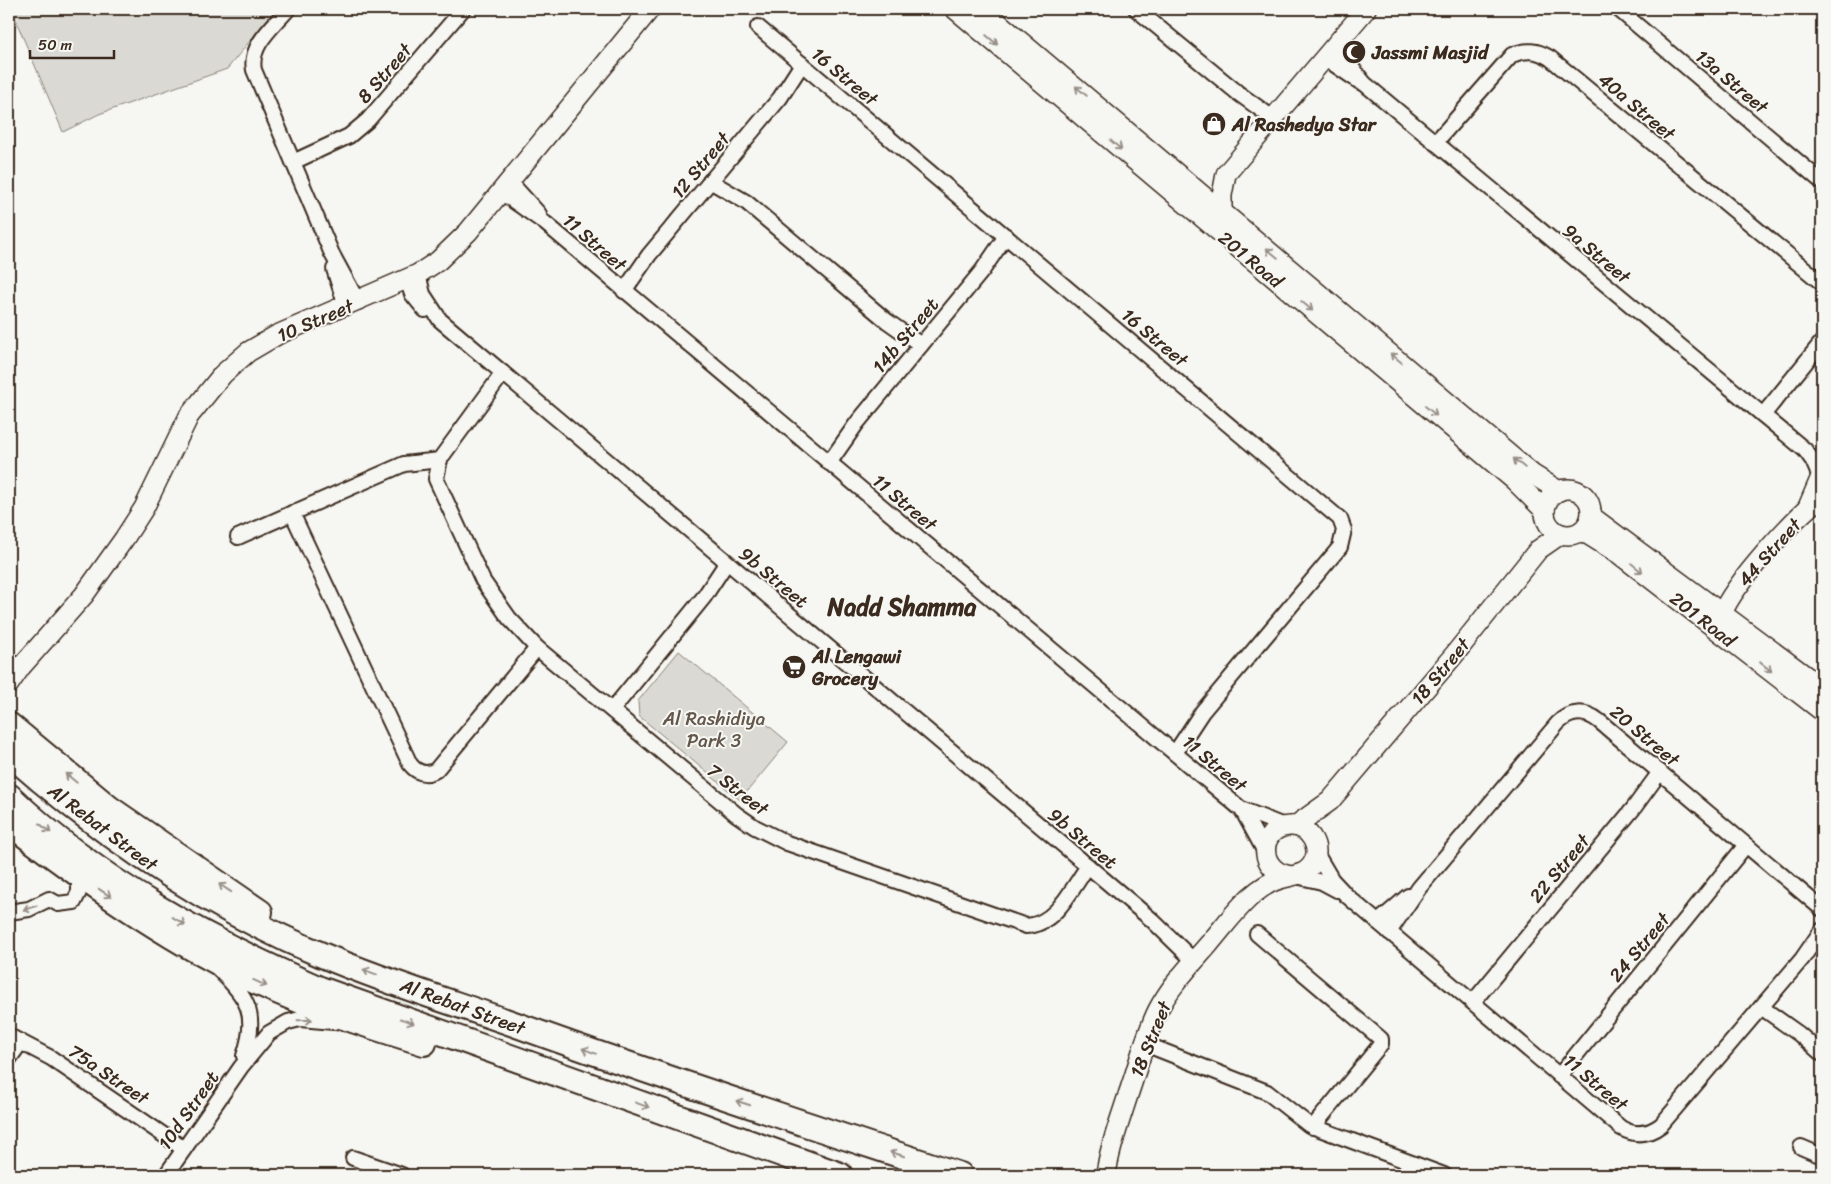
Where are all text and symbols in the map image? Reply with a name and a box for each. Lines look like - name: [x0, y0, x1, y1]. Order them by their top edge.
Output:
- scale bar: [30, 28, 114, 60]
- text: 50 m: [38, 32, 73, 58]
- street label: 8 Street: [348, 34, 421, 111]
- one-way arrow: [985, 35, 998, 46]
- place label: Jassmi Masjid: [1371, 36, 1490, 69]
- street label: 16 Street: [804, 38, 887, 115]
- mosque icon: Jassmi Masjid: [1341, 39, 1367, 65]
- street label: 13a Street: [1687, 41, 1777, 123]
- street label: 40a Street: [1590, 64, 1684, 150]
- one-way arrow: [1075, 86, 1088, 97]
- place label: Al Rashedya Star: [1231, 108, 1378, 141]
- shop icon: Al Rashedya Star: [1201, 111, 1227, 137]
- street label: 12 Street: [662, 123, 739, 206]
- one-way arrow: [1109, 140, 1122, 151]
- street label: 11 Street: [555, 205, 635, 281]
- street label: 9a Street: [1555, 215, 1639, 293]
- street label: 201 Road: [1211, 222, 1292, 298]
- one-way arrow: [1265, 247, 1278, 258]
- street label: 10 Street: [272, 289, 360, 351]
- street label: 14b Street: [863, 290, 947, 381]
- street label: 16 Street: [1114, 299, 1197, 376]
- one-way arrow: [1300, 301, 1313, 312]
- one-way arrow: [1389, 352, 1402, 364]
- one-way arrow: [1425, 405, 1438, 417]
- one-way arrow: [1513, 457, 1526, 469]
- street label: 11 Street: [865, 465, 946, 540]
- street label: 44 Street: [1729, 509, 1811, 595]
- street label: 9b Street: [731, 538, 816, 617]
- one-way arrow: [1630, 563, 1644, 573]
- street label: 201 Road: [1662, 583, 1745, 657]
- district label: Nadd Shamma: [827, 586, 977, 628]
- street label: 18 Street: [1402, 629, 1480, 712]
- place label: Al Lengawi Grocery: [811, 640, 902, 695]
- supermarket icon: Al Lengawi Grocery: [781, 654, 807, 680]
- one-way arrow: [1759, 662, 1772, 673]
- street label: 20 Street: [1602, 696, 1688, 776]
- park label: Al Rashidiya Park 3: [662, 702, 766, 757]
- street label: 11 Street: [1175, 726, 1256, 801]
- street label: 7 Street: [700, 755, 777, 825]
- one-way arrow: [64, 772, 77, 783]
- street label: Al Rebat Street: [40, 774, 166, 881]
- street label: 9b Street: [1040, 799, 1125, 878]
- one-way arrow: [39, 822, 52, 833]
- street label: 22 Street: [1520, 825, 1599, 910]
- one-way arrow: [218, 883, 232, 894]
- one-way arrow: [97, 888, 111, 898]
- one-way arrow: [22, 904, 38, 913]
- street label: 24 Street: [1600, 904, 1680, 990]
- one-way arrow: [171, 916, 186, 926]
- one-way arrow: [363, 967, 378, 976]
- street label: Al Rebat Street: [395, 968, 531, 1045]
- one-way arrow: [252, 979, 267, 989]
- street label: 18 Street: [1120, 995, 1181, 1082]
- one-way arrow: [297, 1015, 313, 1024]
- one-way arrow: [399, 1017, 414, 1026]
- street label: 75a Street: [62, 1035, 157, 1114]
- street label: 11 Street: [1556, 1045, 1637, 1120]
- one-way arrow: [581, 1046, 597, 1055]
- street label: 10d Street: [149, 1064, 228, 1157]
- one-way arrow: [735, 1098, 751, 1107]
- one-way arrow: [634, 1101, 650, 1110]
- one-way arrow: [889, 1149, 905, 1159]

